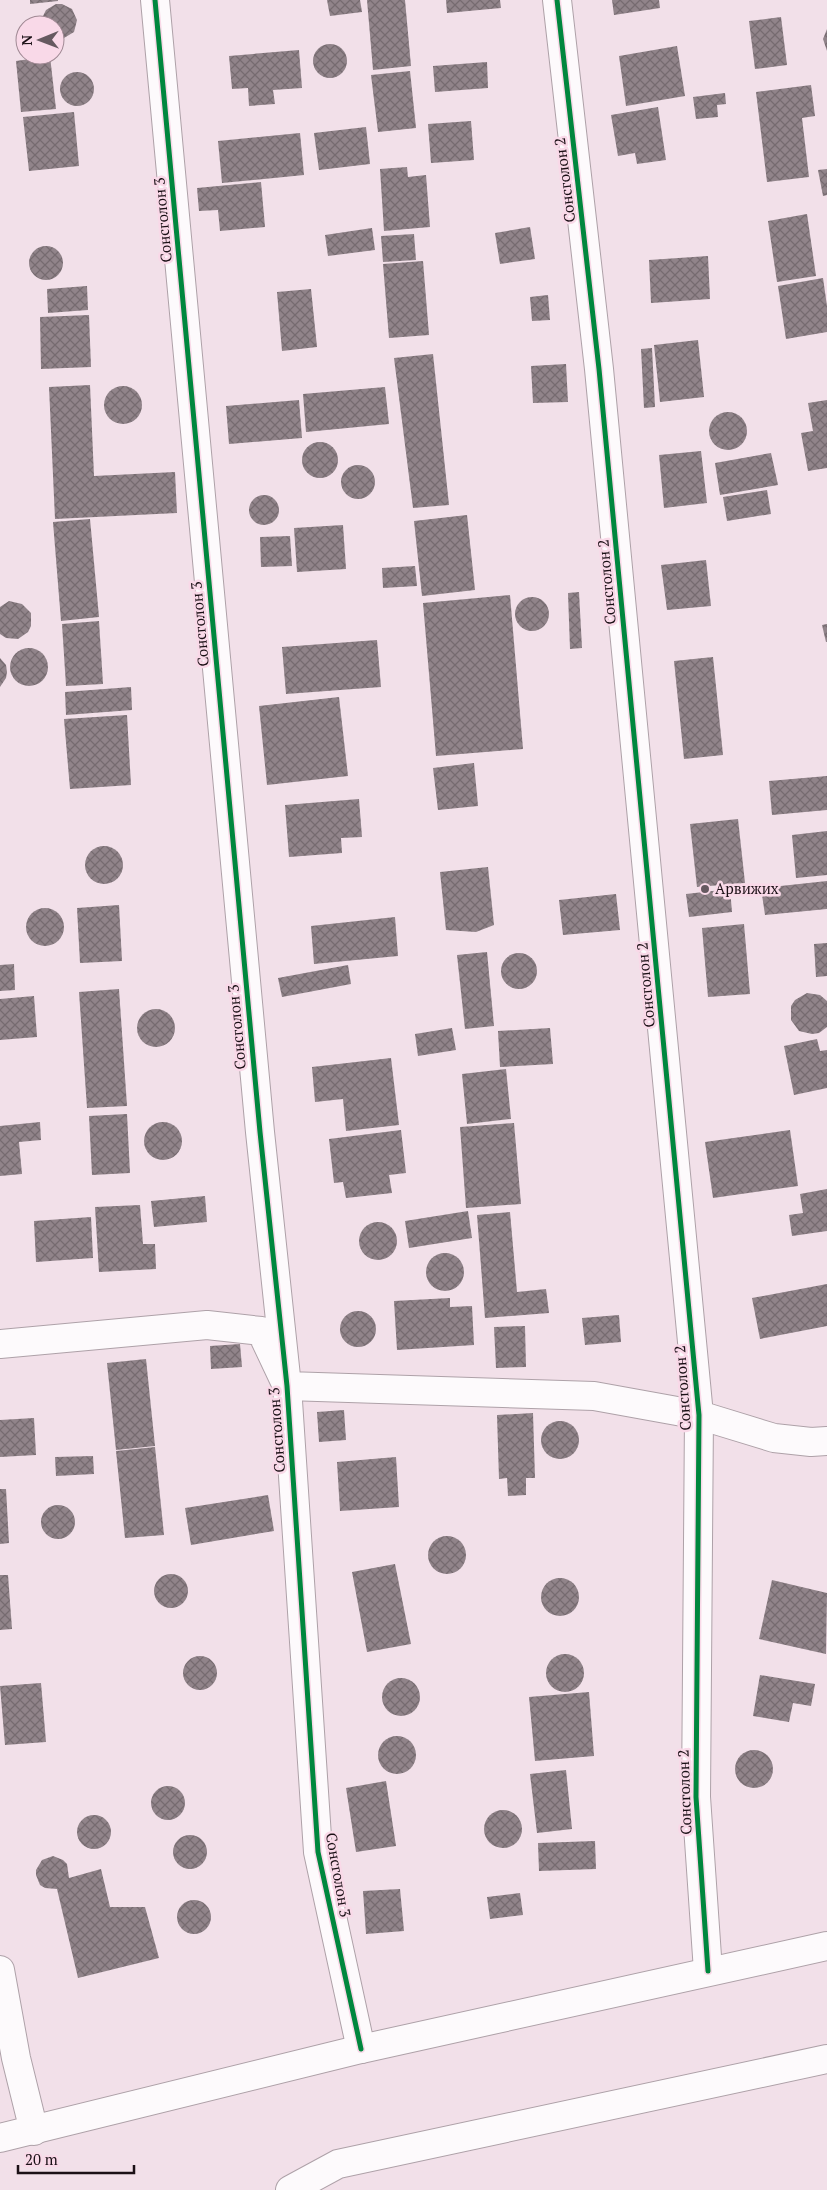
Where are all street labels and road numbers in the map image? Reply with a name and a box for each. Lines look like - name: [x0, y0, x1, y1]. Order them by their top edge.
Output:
- street label: Сонсголон 2: [549, 137, 579, 224]
- street label: Сонсголон 3: [148, 177, 176, 264]
- street label: Сонсголон 2: [592, 539, 620, 626]
- street label: Сонсголон 3: [185, 581, 213, 668]
- street label: Сонсголон 2: [631, 942, 659, 1029]
- street label: Сонсголон 3: [222, 984, 250, 1071]
- street label: Сонсголон 2: [669, 1345, 695, 1431]
- street label: Сонсголон 3: [263, 1387, 289, 1473]
- street label: Сонсголон 2: [673, 1749, 695, 1835]
- street label: Сонсголон 3: [322, 1831, 356, 1919]

